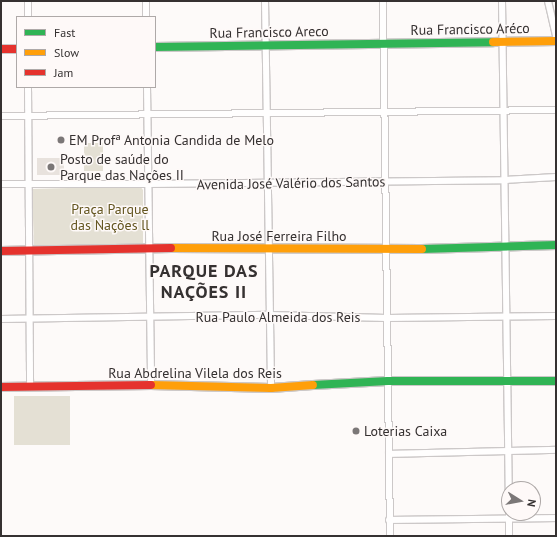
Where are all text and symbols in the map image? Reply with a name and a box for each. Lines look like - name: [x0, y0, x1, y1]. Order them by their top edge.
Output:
- legend: [16, 16, 156, 88]
- street label: Rua Francisco Aréco: [410, 20, 530, 38]
- street label: Rua Francisco Areco: [209, 23, 329, 41]
- text: Fast: [54, 25, 75, 40]
- text: Slow: [54, 45, 79, 60]
- text: Jam: [54, 65, 73, 80]
- place label: EM Profª Antonia Candida de Melo: [69, 132, 274, 148]
- marker: EM Profª Antonia Candida de Melo: [56, 135, 66, 145]
- place label: Posto de saúde do Parque das Nações II: [60, 151, 184, 184]
- marker: Posto de saúde do Parque das Nações II: [45, 161, 57, 173]
- street label: Avenida José Valério dos Santos: [196, 173, 386, 193]
- park label: Praça Parque das Nações ll: [71, 201, 149, 234]
- street label: Rua José Ferreira Filho: [211, 228, 347, 244]
- district label: PARQUE DAS NAÇÕES II: [150, 261, 258, 304]
- street label: Rua Paulo Almeida dos Reis: [195, 309, 361, 325]
- street label: Rua Abdrelina Vilela dos Reis: [108, 365, 282, 381]
- place label: Loterias Caixa: [364, 423, 447, 439]
- marker: Loterias Caixa: [351, 426, 361, 436]
- north arrow: [501, 481, 541, 521]
- text: N: [524, 498, 539, 508]

